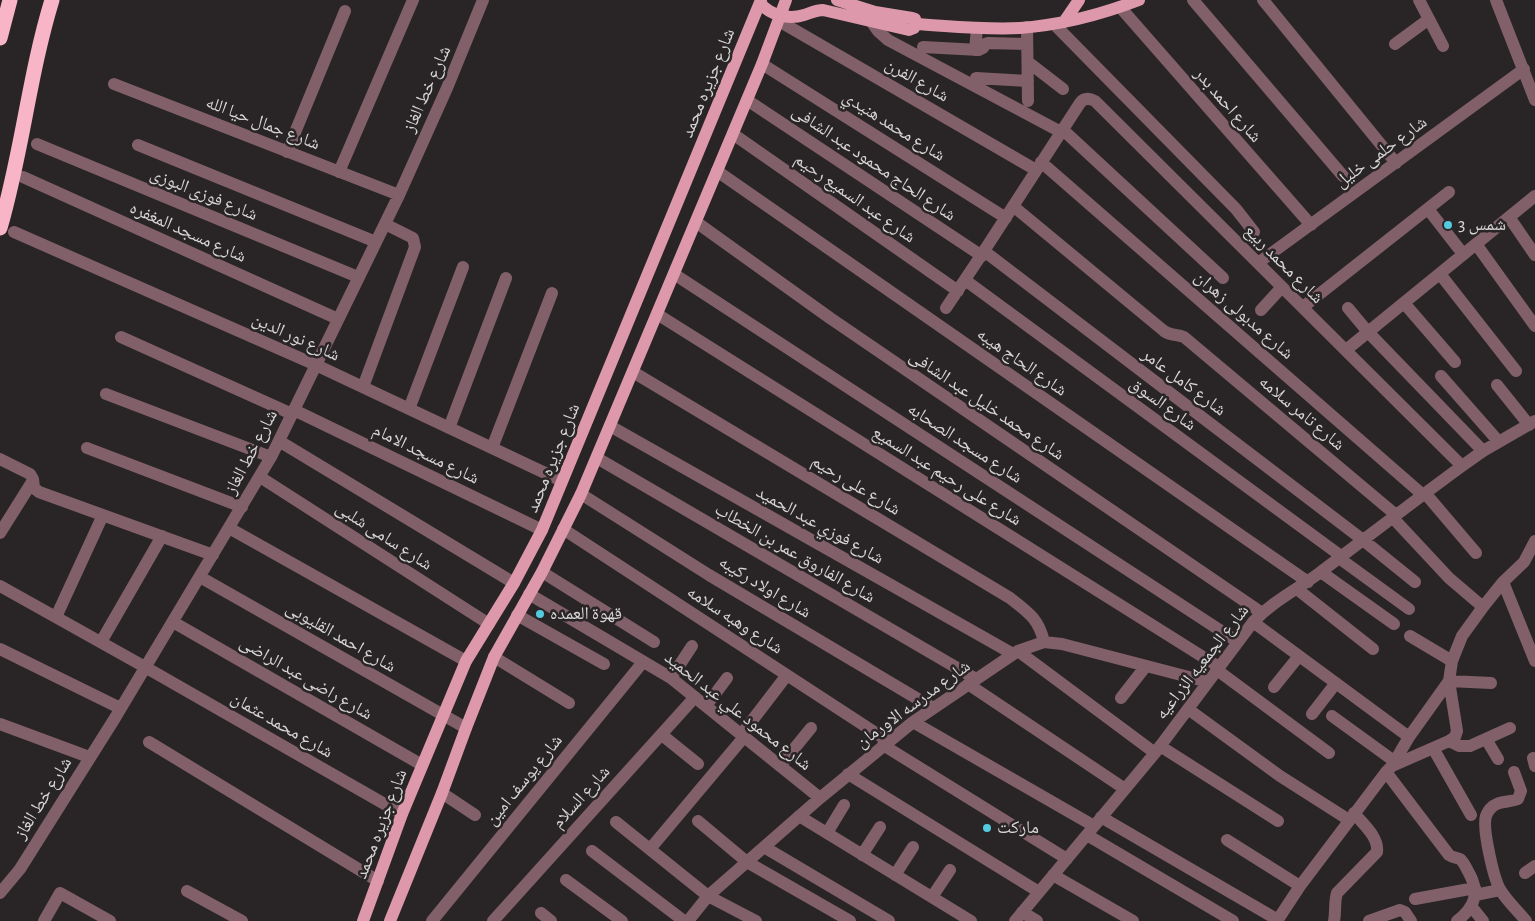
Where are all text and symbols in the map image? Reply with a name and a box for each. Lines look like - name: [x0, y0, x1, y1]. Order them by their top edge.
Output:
- street label: شارع جزيره محمد: [676, 25, 740, 141]
- street label: شارع خط الغاز: [398, 42, 456, 136]
- street label: شارع الفرن: [881, 53, 953, 107]
- street label: شارع احمد بدر: [1190, 63, 1266, 147]
- street label: شارع محمد هنيدي: [839, 86, 949, 166]
- street label: شارع جمال حيا الله: [203, 91, 323, 155]
- street label: شارع الحاج محمود عبد الشافى: [788, 100, 960, 226]
- street label: شارع حلمى خليل: [1331, 111, 1431, 193]
- street label: شارع عبد السميع رحيم: [790, 148, 920, 248]
- street label: شارع فوزى البوزى: [147, 163, 261, 225]
- street label: شارع مسجد المغفره: [126, 197, 250, 267]
- place label: شمس 3: [1458, 214, 1506, 236]
- marker: شمس 3: [1442, 219, 1454, 231]
- street label: شارع محمد ربيع: [1240, 220, 1328, 308]
- street label: شارع مدبولى زهران: [1190, 266, 1298, 364]
- street label: شارع نور الدين: [249, 308, 343, 366]
- street label: شارع الحاج هيبه: [973, 323, 1071, 401]
- street label: شارع كامل عامر: [1138, 343, 1230, 421]
- street label: شارع محمد خليل عبد الشافى: [905, 345, 1069, 465]
- street label: شارع تامر سلامه: [1255, 371, 1349, 455]
- street label: شارع السوق: [1125, 373, 1201, 435]
- street label: شارع مسجد الصحابه: [904, 398, 1026, 488]
- street label: شارع جزيره محمد: [521, 400, 585, 516]
- street label: شارع خط الغاز: [220, 406, 282, 498]
- street label: شارع مسجد الامام: [369, 419, 483, 489]
- street label: شارع على رحيم عبد السميع: [868, 421, 1026, 531]
- street label: شارع على رحيم: [807, 450, 905, 520]
- street label: شارع فوزي عبد الحميد: [752, 481, 888, 569]
- street label: شارع سامى شلبى: [332, 497, 436, 575]
- street label: شارع الفاروق عمر بن الخطاب: [711, 498, 879, 608]
- street label: شارع اولاد ركيبه: [715, 551, 815, 623]
- street label: شارع وهبه سلامه: [683, 581, 787, 659]
- street label: شارع احمد القليوبى: [282, 597, 400, 677]
- street label: شارع الجمعيه الزراعيه: [1150, 600, 1254, 724]
- place label: قهوة العمده: [550, 603, 622, 625]
- marker: قهوة العمده: [534, 608, 546, 620]
- street label: شارع راضى عبد الراضى: [236, 631, 376, 725]
- street label: شارع محمود علي عبد الحميد: [660, 647, 816, 775]
- street label: شارع مدرسه الاورمان: [852, 655, 974, 753]
- street label: شارع محمد عثمان: [227, 687, 337, 763]
- street label: شارع يوسف امين: [481, 730, 567, 830]
- street label: شارع خط الغاز: [9, 753, 77, 843]
- street label: شارع السلام: [547, 761, 615, 833]
- street label: شارع جزيره محمد: [350, 766, 412, 882]
- place label: ماركت: [997, 817, 1039, 839]
- marker: ماركت: [981, 822, 993, 834]

